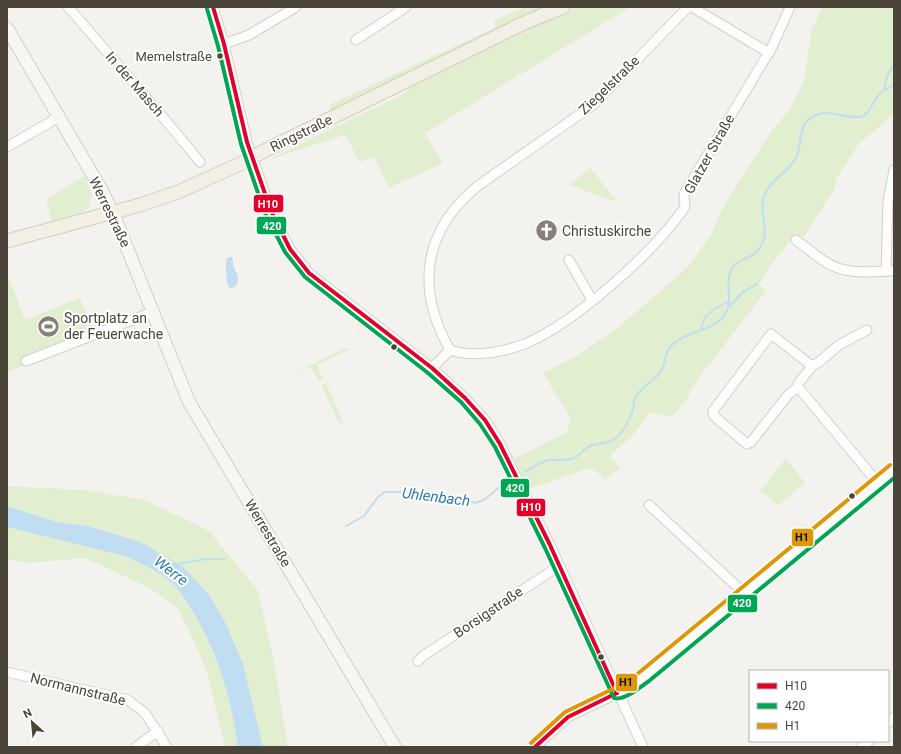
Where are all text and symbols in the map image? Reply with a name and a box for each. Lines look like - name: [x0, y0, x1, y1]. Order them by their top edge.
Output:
- street label: In der Masch: [103, 48, 167, 120]
- place label: Memelstraße: [135, 49, 212, 64]
- marker: Memelstraße: [215, 51, 225, 61]
- street label: Ziegelstraße: [576, 52, 642, 118]
- street label: Ringstraße: [267, 111, 335, 155]
- street label: Glatzer Straße: [681, 111, 737, 197]
- street label: Werrestraße: [86, 174, 134, 250]
- line badge: H10: [253, 194, 284, 213]
- text: H10: [258, 198, 278, 211]
- line badge: 420: [256, 216, 287, 235]
- church icon: Christuskirche: [533, 218, 559, 244]
- text: 420: [263, 220, 281, 233]
- place label: Christuskirche: [562, 223, 651, 239]
- place label: Sportplatz an der Feuerwache: [64, 310, 163, 342]
- sports icon: Sportplatz an der Feuerwache: [36, 313, 62, 339]
- unlabelled marker: [389, 342, 399, 352]
- line badge: 420: [500, 478, 530, 498]
- text: 420: [506, 482, 524, 495]
- water label: Uhlenbach: [401, 484, 471, 510]
- unlabelled marker: [847, 491, 857, 501]
- street label: Werrestraße: [242, 496, 294, 570]
- line badge: H10: [516, 498, 546, 517]
- text: H10: [521, 501, 541, 514]
- line badge: H1: [791, 528, 814, 547]
- text: H1: [795, 531, 809, 544]
- water label: Werre: [150, 552, 192, 590]
- street label: Borsigstraße: [451, 583, 525, 641]
- line badge: 420: [727, 594, 758, 613]
- text: 420: [733, 597, 751, 610]
- unlabelled marker: [596, 652, 606, 662]
- street label: Normannstraße: [29, 669, 127, 709]
- legend: [749, 670, 889, 742]
- line badge: H1: [615, 673, 638, 692]
- text: H1: [619, 676, 633, 689]
- text: H10: [785, 679, 807, 693]
- text: 420: [785, 699, 805, 713]
- north arrow: [12, 702, 52, 742]
- text: N: [21, 706, 34, 721]
- text: H1: [785, 719, 800, 733]

